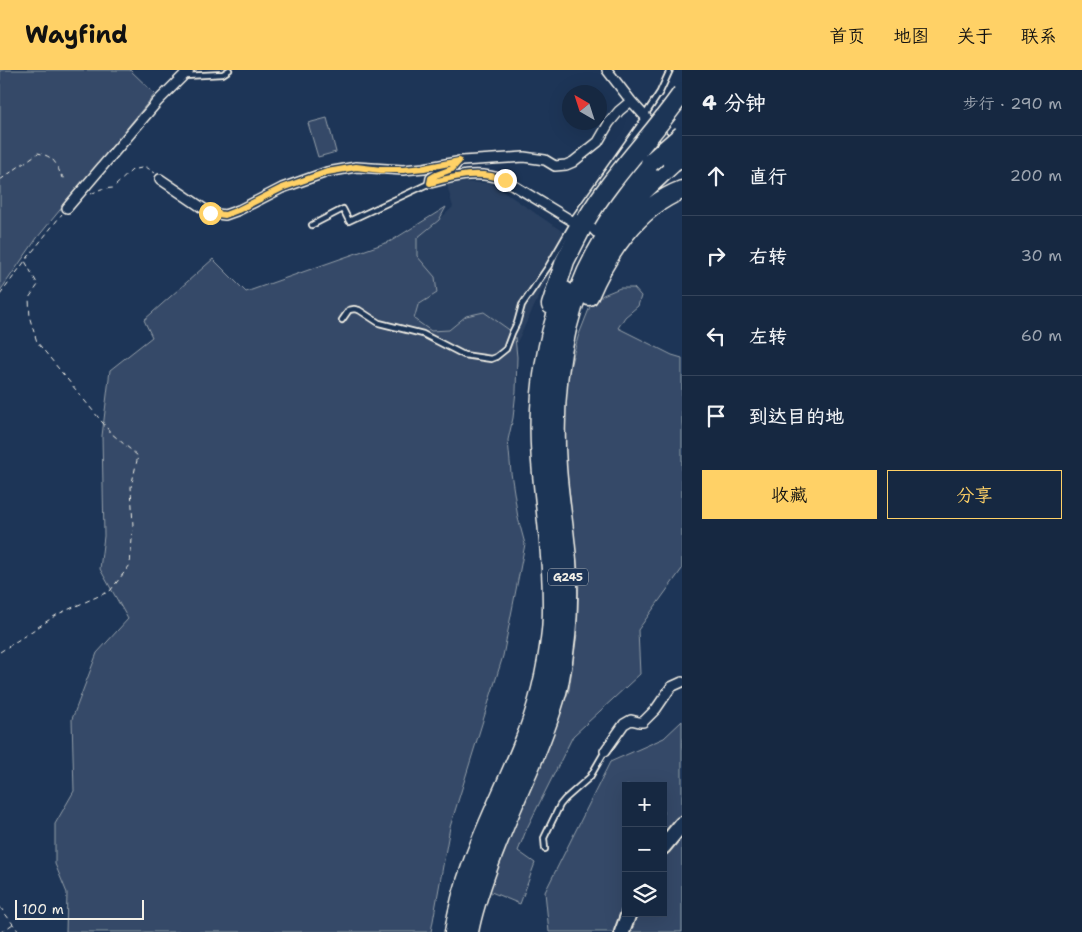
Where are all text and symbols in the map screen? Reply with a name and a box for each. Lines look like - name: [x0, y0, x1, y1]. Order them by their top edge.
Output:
- text: Wayfind: [25, 19, 128, 51]
- text: 首页: [829, 24, 865, 48]
- text: 地图: [893, 24, 929, 48]
- text: 关于: [957, 24, 993, 48]
- text: 联系: [1021, 24, 1057, 48]
- north arrow: [562, 85, 607, 130]
- text: 4 分钟: [702, 89, 766, 117]
- text: 步行 · 290 m: [963, 93, 1062, 114]
- icon: ahead: [702, 162, 730, 190]
- text: 直行: [749, 164, 787, 189]
- text: 200 m: [1010, 165, 1062, 186]
- route end: [494, 169, 517, 192]
- route start: [199, 202, 222, 225]
- icon: right: [702, 242, 730, 270]
- text: 右转: [749, 244, 787, 269]
- text: 30 m: [1021, 245, 1062, 266]
- icon: left: [702, 322, 730, 350]
- text: 左转: [749, 324, 787, 349]
- text: 60 m: [1021, 325, 1062, 346]
- icon: arrive: [702, 402, 730, 430]
- text: 到达目的地: [749, 404, 844, 429]
- button: 收藏: [702, 470, 877, 519]
- button: 分享: [887, 470, 1062, 519]
- road number: G245: [548, 568, 588, 586]
- map controls: [622, 782, 667, 917]
- button: +: [622, 782, 667, 827]
- button: −: [622, 827, 667, 872]
- button: layers: [622, 872, 667, 917]
- scale bar: [15, 897, 144, 920]
- text: 100 m: [22, 900, 64, 918]

